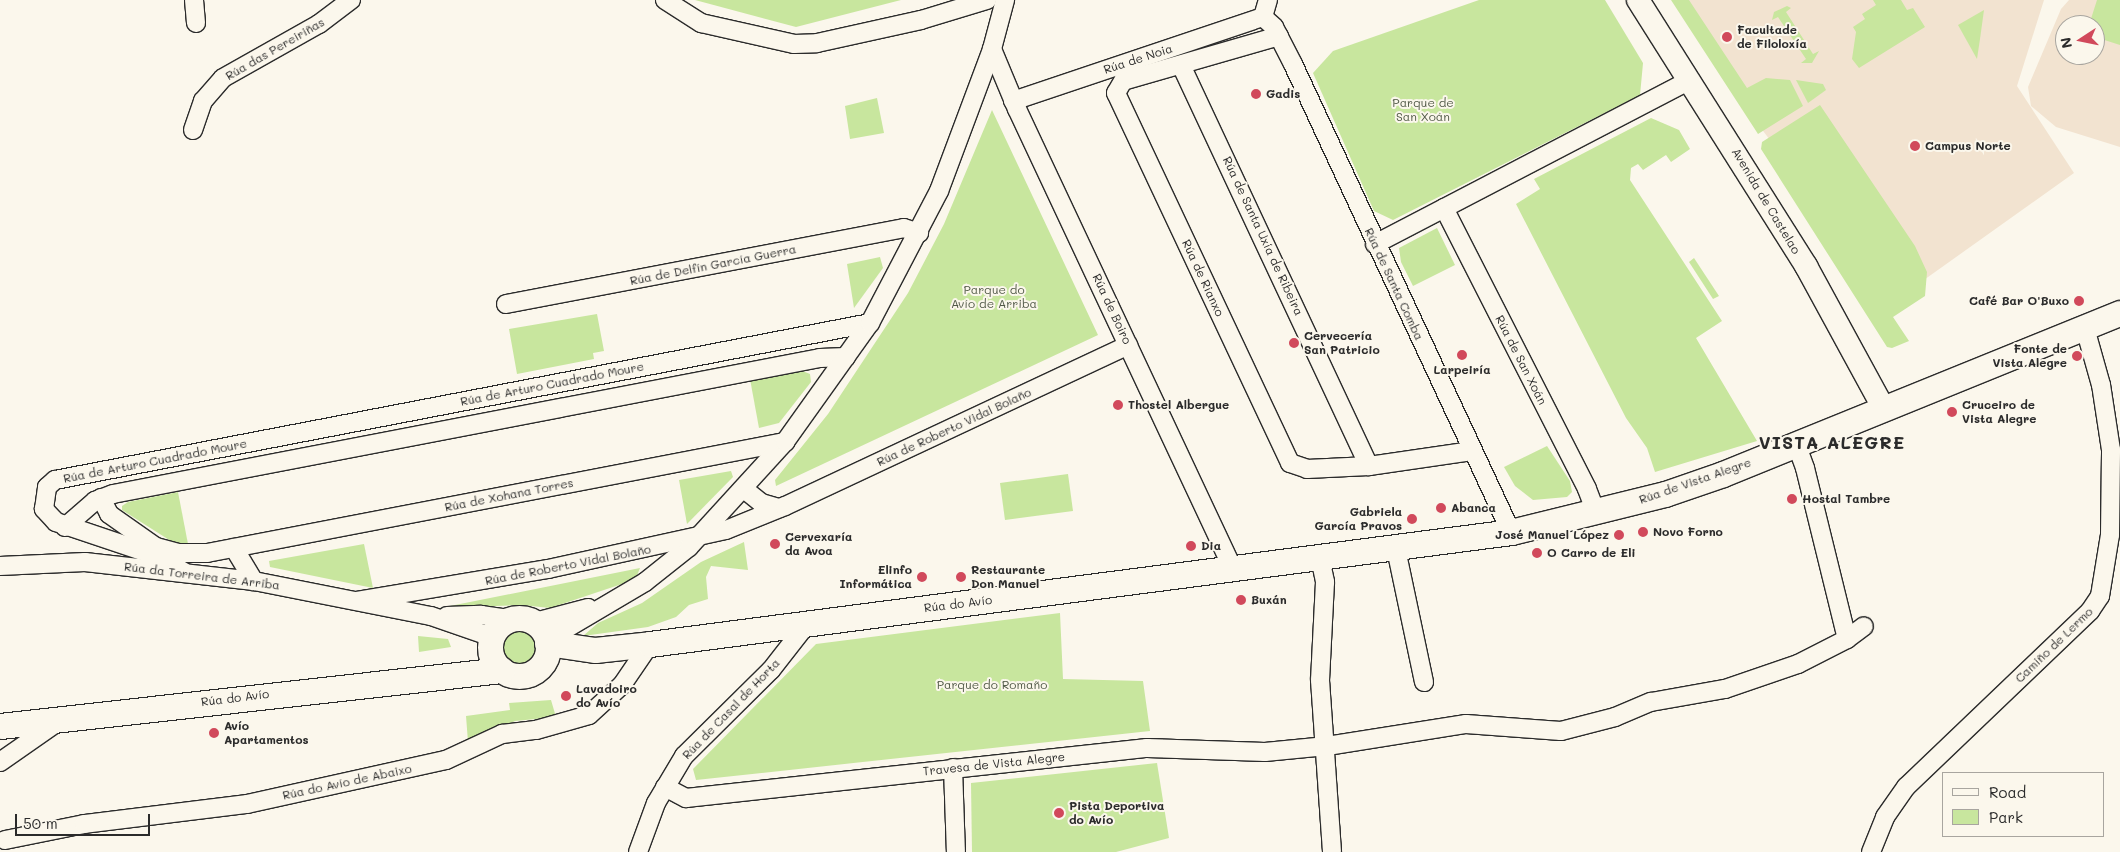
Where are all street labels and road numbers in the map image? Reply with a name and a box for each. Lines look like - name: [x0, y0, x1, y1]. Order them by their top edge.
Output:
- street label: Rúa das Pereiriñas: [223, 15, 327, 83]
- street label: Rúa de Noia: [1102, 41, 1174, 77]
- street label: Avenida de Castelao: [1729, 145, 1803, 257]
- street label: Rúa de Santa Uxía de Ribeira: [1220, 154, 1306, 318]
- street label: Rúa de Santa Comba: [1362, 226, 1426, 342]
- street label: Rúa de Rianxo: [1179, 237, 1227, 319]
- street label: Rúa de Delfín García Guerra: [629, 242, 797, 288]
- street label: Rúa de Boiro: [1089, 272, 1135, 346]
- street label: Rúa de San Xoán: [1492, 313, 1550, 407]
- street label: Rúa de Arturo Cuadrado Moure: [459, 359, 645, 409]
- street label: Rúa de Roberto Vidal Bolaño: [874, 385, 1034, 469]
- street label: Rúa de Arturo Cuadrado Moure: [62, 436, 248, 486]
- street label: Rúa de Vista Alegre: [1637, 455, 1753, 507]
- street label: Rúa de Xohana Torres: [443, 475, 575, 515]
- street label: Rúa de Roberto Vidal Bolaño: [484, 542, 652, 588]
- street label: Rúa da Torreira de Arriba: [123, 559, 281, 593]
- street label: Rúa do Avío: [923, 593, 993, 615]
- street label: Camiño de Lermo: [2012, 604, 2096, 686]
- street label: Rúa de Casal de Horta: [679, 656, 783, 762]
- street label: Rúa do Avío: [200, 687, 270, 709]
- street label: Travesa de Vista Alegre: [922, 749, 1066, 779]
- street label: Rúa do Avío de Abaixo: [281, 761, 413, 803]

